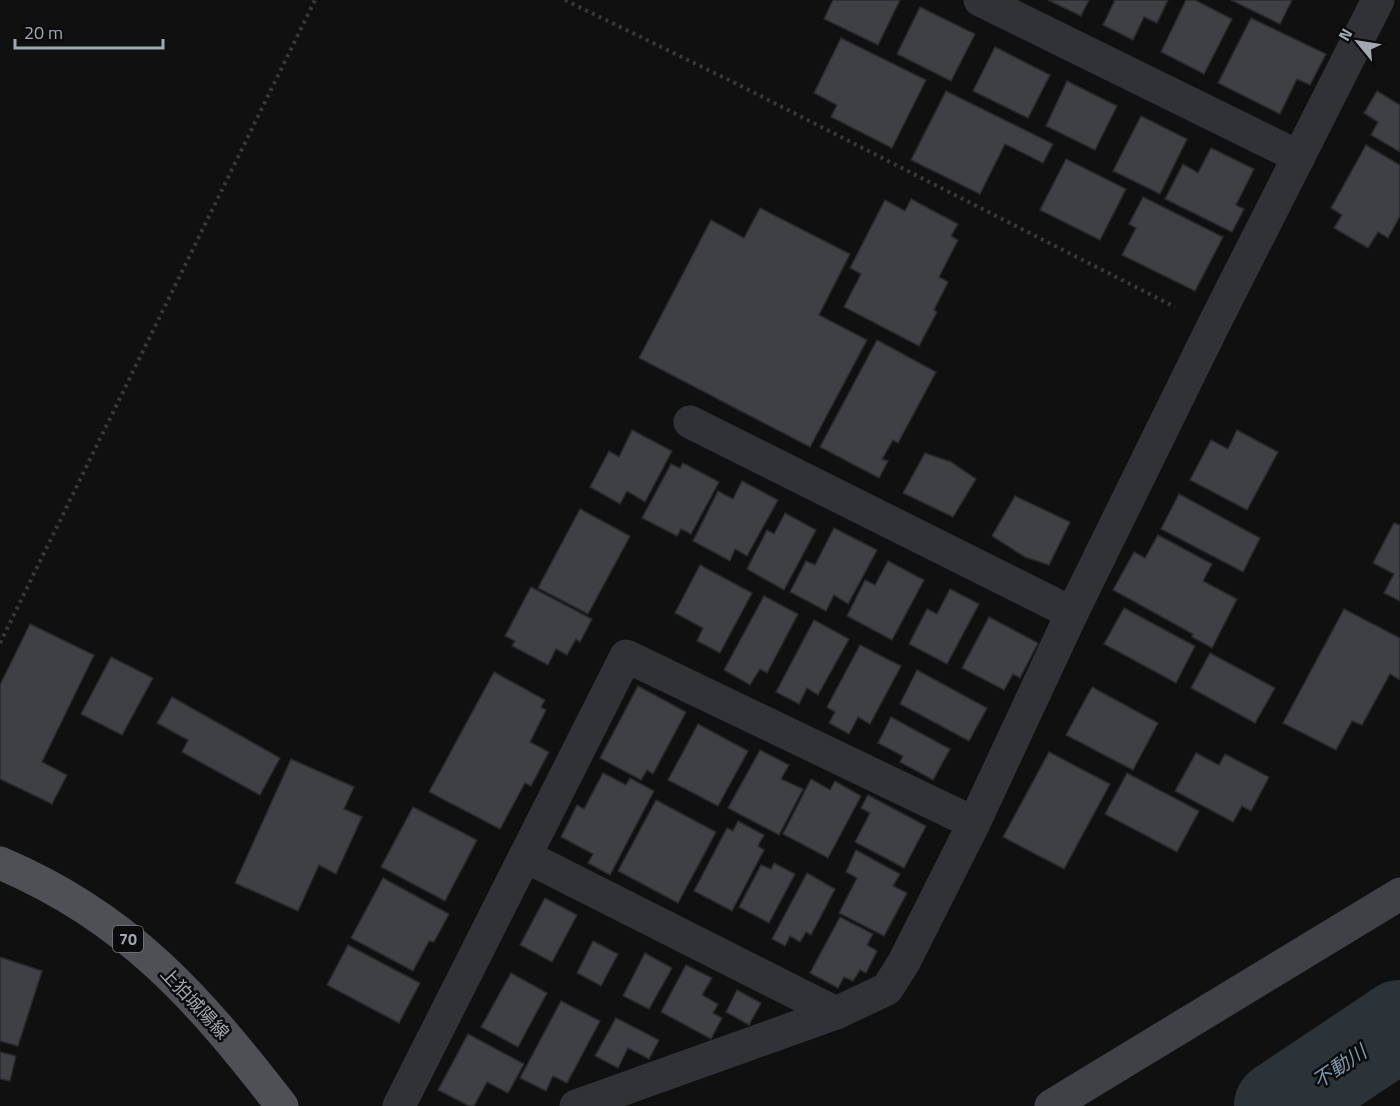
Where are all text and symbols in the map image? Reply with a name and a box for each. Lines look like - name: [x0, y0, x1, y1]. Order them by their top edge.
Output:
- scale bar: [15, 12, 164, 50]
- north arrow: [1328, 12, 1388, 72]
- text: 20 m: [24, 19, 63, 46]
- text: N: [1332, 24, 1358, 45]
- road number: 70: [113, 926, 143, 952]
- street label: 上狛城陽線: [154, 961, 236, 1045]
- water label: 不動川: [1305, 1035, 1374, 1096]

